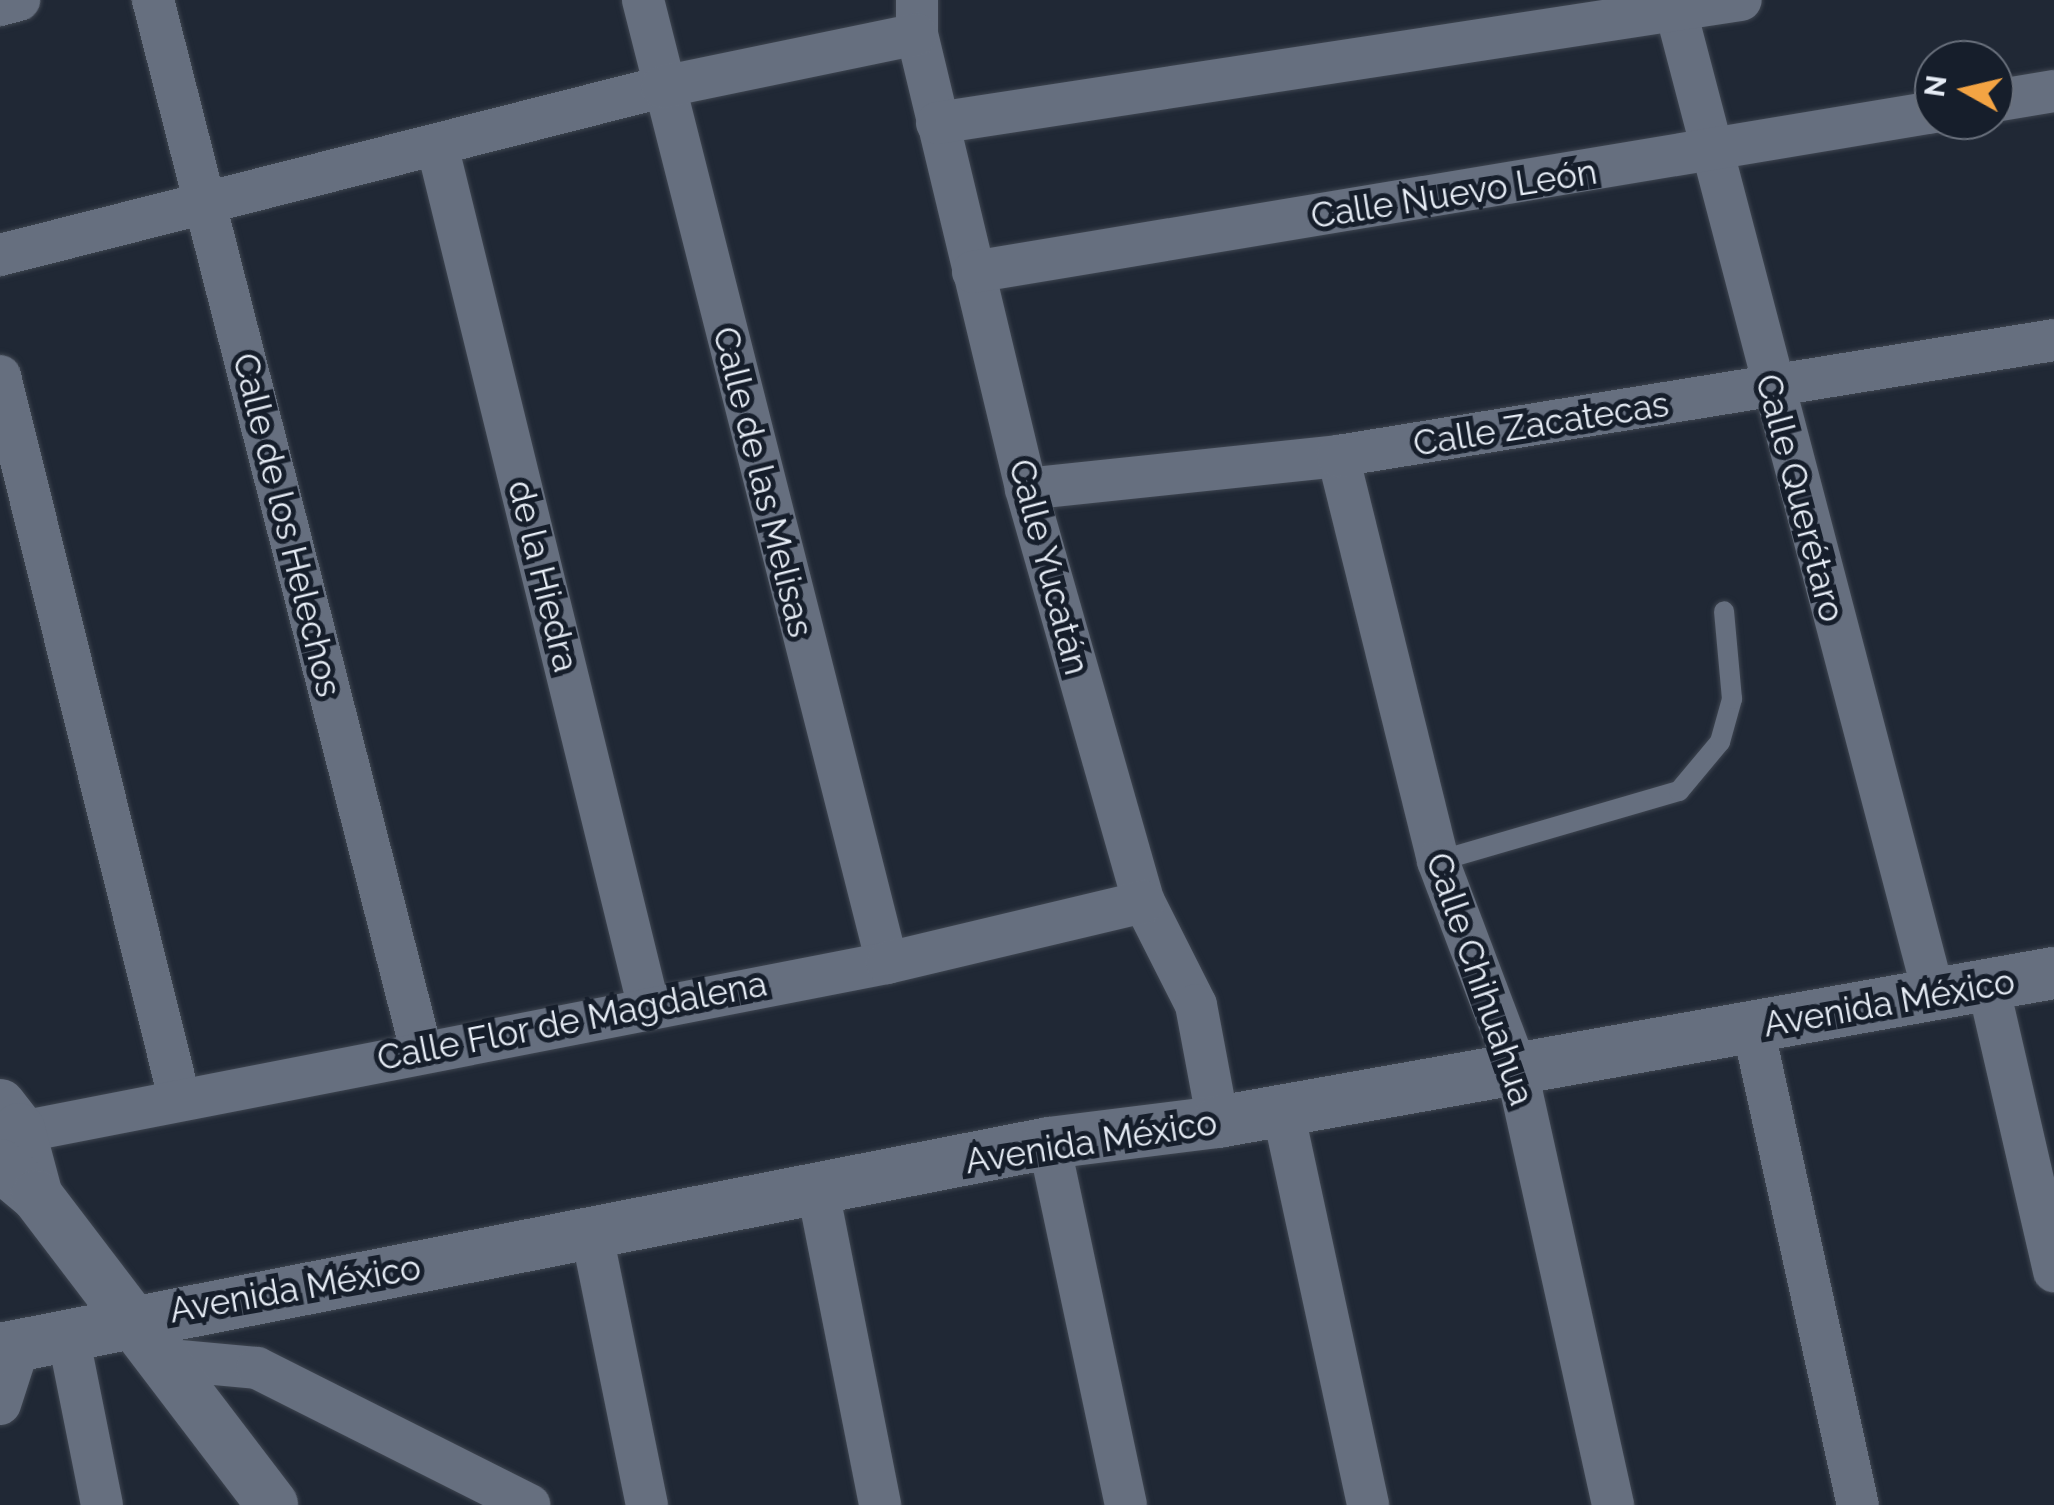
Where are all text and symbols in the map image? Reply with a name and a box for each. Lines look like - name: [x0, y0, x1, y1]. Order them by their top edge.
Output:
- north arrow: [1914, 40, 2014, 140]
- text: N: [1918, 73, 1954, 99]
- street label: Calle Nuevo León: [1308, 151, 1600, 237]
- street label: Calle de las Melisas: [704, 323, 822, 641]
- street label: Calle de los Helechos: [224, 349, 350, 701]
- street label: Calle Querétaro: [1747, 370, 1853, 626]
- street label: Calle Zacatecas: [1410, 383, 1672, 465]
- street label: Calle Yucatán: [1000, 454, 1098, 680]
- street label: de la Hiedra: [499, 476, 587, 676]
- street label: Calle Chihuahua: [1417, 847, 1543, 1111]
- street label: Avenida México: [1760, 960, 2018, 1046]
- street label: Calle Flor de Magdalena: [373, 963, 771, 1079]
- street label: Avenida México: [962, 1101, 1220, 1183]
- street label: Avenida México: [166, 1246, 424, 1332]

